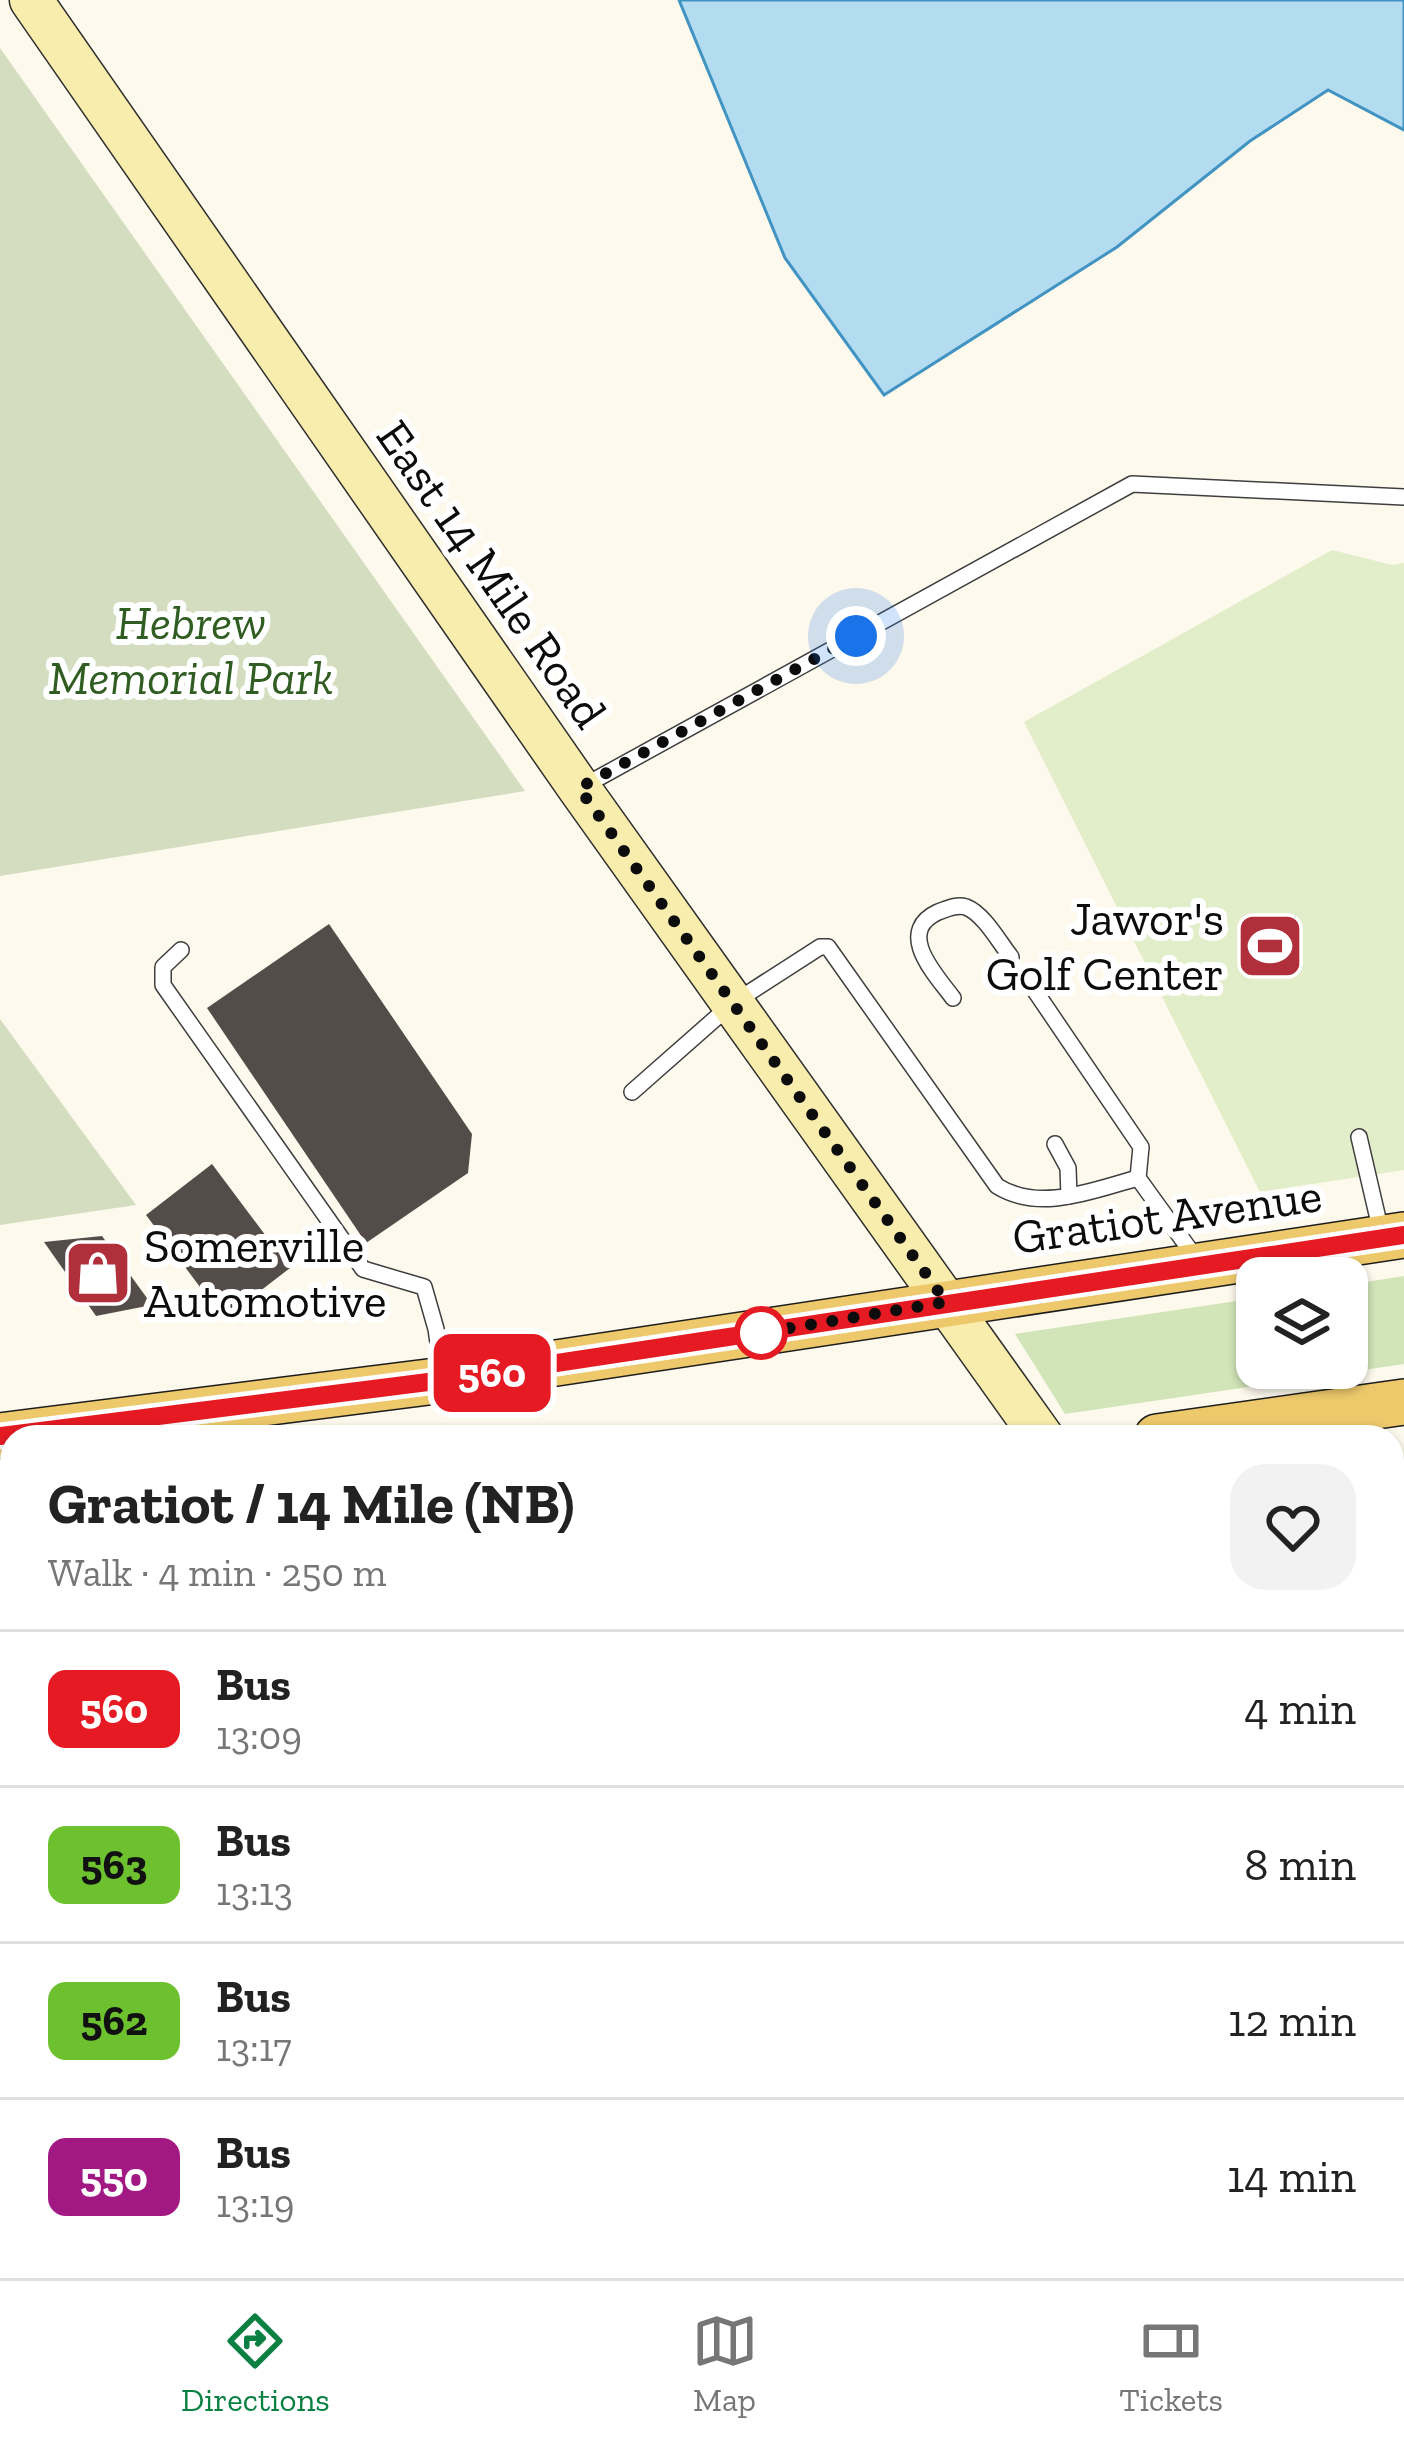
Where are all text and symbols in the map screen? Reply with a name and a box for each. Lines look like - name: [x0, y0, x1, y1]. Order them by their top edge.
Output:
- street label: East 14 Mile Road: [365, 410, 619, 738]
- park label: Hebrew Memorial Park: [48, 594, 334, 706]
- your location: [826, 606, 886, 666]
- place label: Jawor's Golf Center: [986, 890, 1224, 1002]
- sports icon: Jawor's Golf Center: [1235, 911, 1305, 981]
- street label: Gratiot Avenue: [1009, 1166, 1325, 1266]
- place label: Somerville Automotive: [144, 1217, 387, 1329]
- shop icon: Somerville Automotive: [63, 1238, 133, 1308]
- map controls: [1236, 1257, 1368, 1389]
- button: layers: [1236, 1257, 1368, 1389]
- unlabelled marker: [736, 1308, 786, 1358]
- line badge: 560: [423, 1334, 561, 1412]
- text: 560: [458, 1347, 526, 1398]
- button: heart: [1230, 1464, 1356, 1590]
- text: Gratiot / 14 Mile (NB): [48, 1469, 574, 1538]
- text: Walk · 4 min · 250 m: [48, 1549, 387, 1596]
- text: Bus: [216, 1658, 291, 1712]
- text: 4 min: [1244, 1682, 1356, 1736]
- text: 560: [80, 1683, 148, 1734]
- text: 13:09: [216, 1712, 302, 1759]
- text: Bus: [216, 1814, 291, 1868]
- text: 8 min: [1244, 1838, 1356, 1892]
- text: 563: [81, 1839, 147, 1890]
- text: 13:13: [216, 1868, 293, 1915]
- text: Bus: [216, 1970, 291, 2024]
- text: 12 min: [1228, 1994, 1356, 2048]
- text: 562: [81, 1995, 148, 2046]
- text: 13:17: [216, 2024, 292, 2071]
- text: Bus: [216, 2126, 291, 2180]
- text: 14 min: [1227, 2150, 1356, 2204]
- text: 550: [80, 2151, 148, 2202]
- text: 13:19: [216, 2180, 295, 2227]
- tab: Directions: [181, 2308, 330, 2419]
- tab: Map: [692, 2308, 758, 2419]
- tab: Tickets: [1119, 2308, 1223, 2419]

